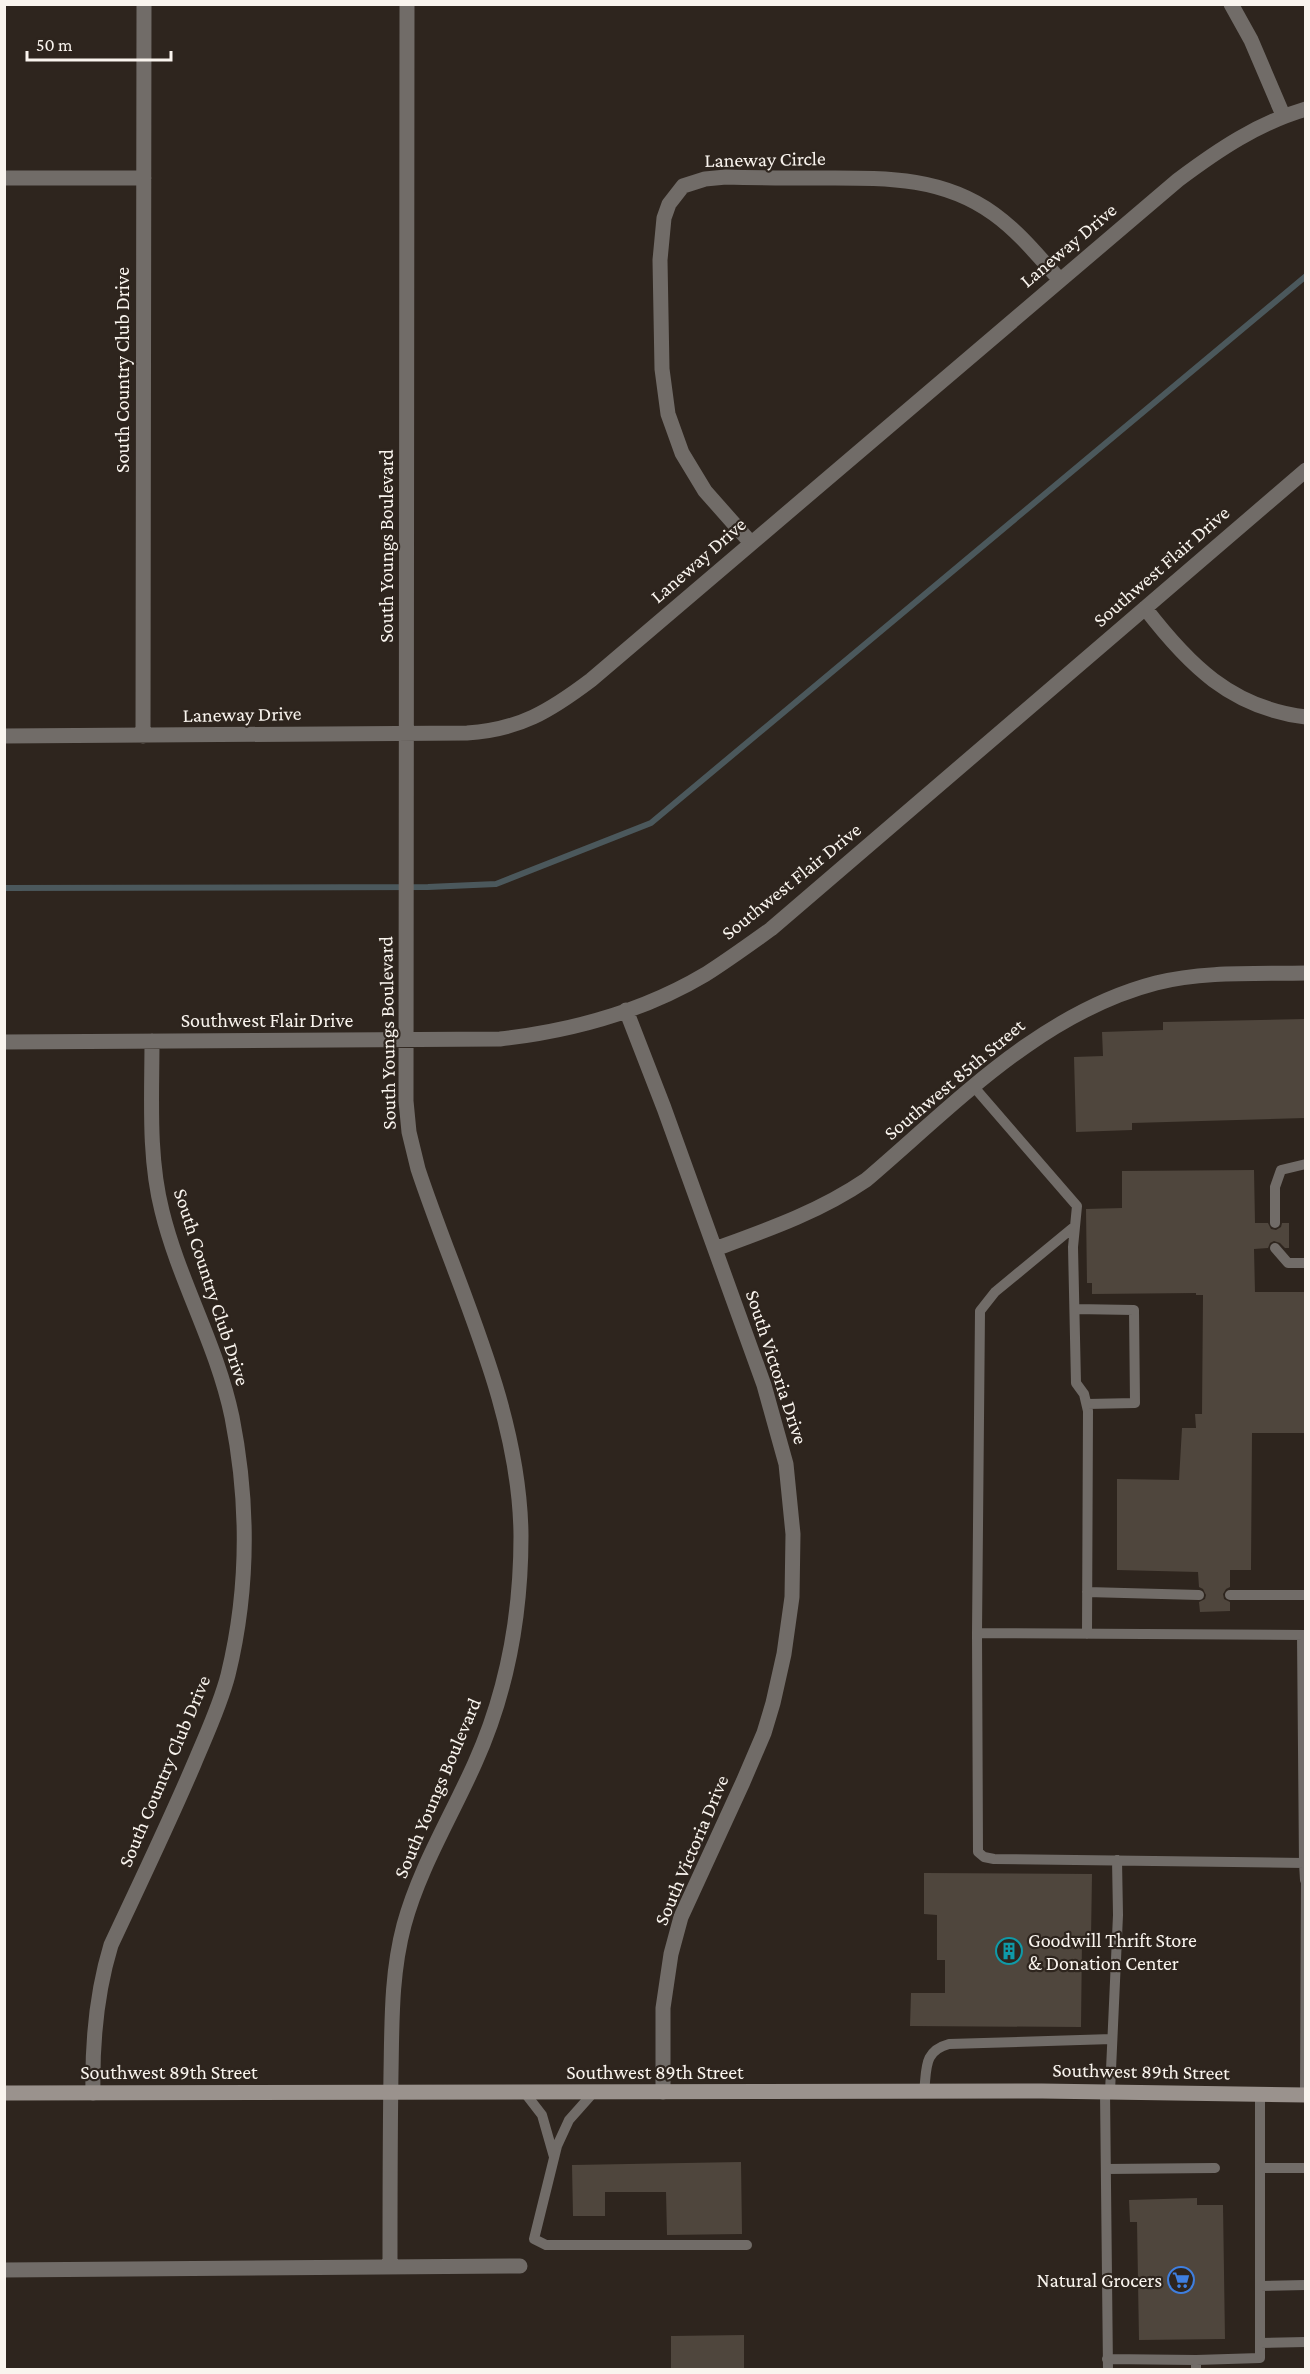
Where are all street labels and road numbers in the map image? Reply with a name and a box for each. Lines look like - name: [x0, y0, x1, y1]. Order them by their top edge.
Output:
- street label: Laneway Circle: [704, 147, 826, 172]
- street label: Laneway Drive: [1015, 198, 1121, 292]
- street label: South Country Club Drive: [111, 267, 134, 473]
- street label: South Youngs Boulevard: [375, 449, 398, 643]
- street label: Southwest Flair Drive: [1089, 501, 1234, 631]
- street label: Laneway Drive: [646, 513, 751, 608]
- street label: Laneway Drive: [182, 702, 302, 727]
- street label: Southwest Flair Drive: [717, 818, 865, 944]
- street label: South Youngs Boulevard: [374, 935, 401, 1130]
- street label: Southwest Flair Drive: [181, 1009, 354, 1031]
- street label: Southwest 85th Street: [879, 1014, 1029, 1144]
- street label: South Country Club Drive: [169, 1186, 254, 1389]
- street label: South Victoria Drive: [742, 1287, 812, 1447]
- street label: South Country Club Drive: [114, 1672, 215, 1870]
- street label: South Youngs Boulevard: [389, 1694, 486, 1882]
- street label: South Victoria Drive: [649, 1771, 733, 1928]
- street label: Southwest 89th Street: [1052, 2058, 1230, 2084]
- street label: Southwest 89th Street: [80, 2061, 258, 2083]
- street label: Southwest 89th Street: [566, 2061, 744, 2083]

